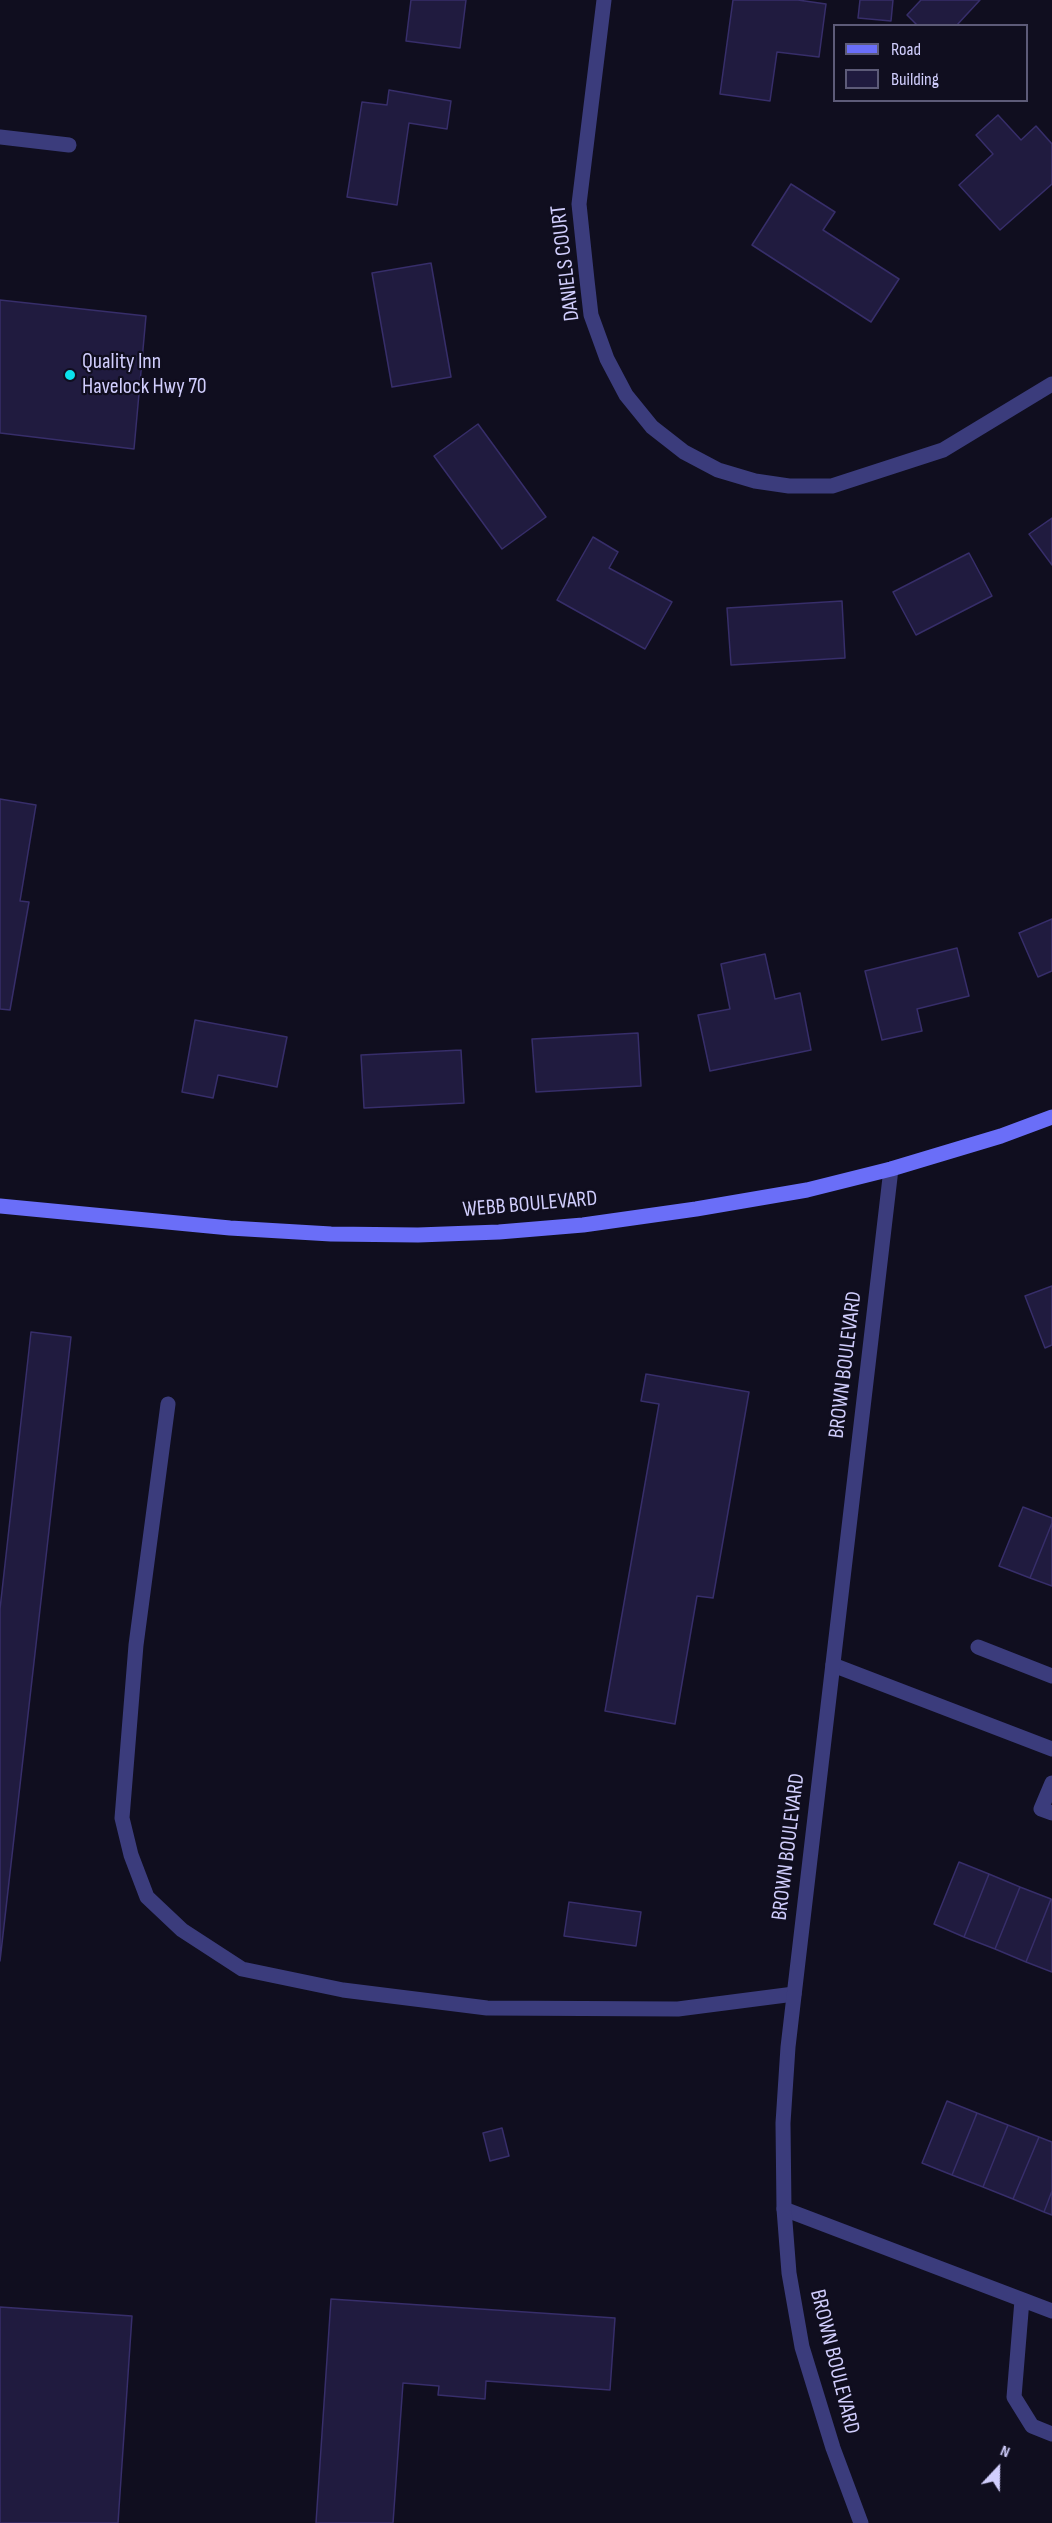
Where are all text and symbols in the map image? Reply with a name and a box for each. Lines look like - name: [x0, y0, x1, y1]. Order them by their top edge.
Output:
- legend: [833, 24, 1028, 102]
- text: Road: [891, 39, 921, 60]
- text: Building: [891, 69, 939, 90]
- street label: DANIELS COURT: [546, 203, 586, 323]
- place label: Quality Inn Havelock Hwy 70: [82, 349, 207, 400]
- marker: Quality Inn Havelock Hwy 70: [63, 368, 77, 382]
- street label: WEBB BOULEVARD: [462, 1186, 598, 1224]
- street label: BROWN BOULEVARD: [824, 1290, 868, 1440]
- street label: BROWN BOULEVARD: [767, 1772, 811, 1922]
- street label: BROWN BOULEVARD: [803, 2287, 865, 2437]
- north arrow: [968, 2439, 1028, 2499]
- text: N: [997, 2441, 1012, 2462]

